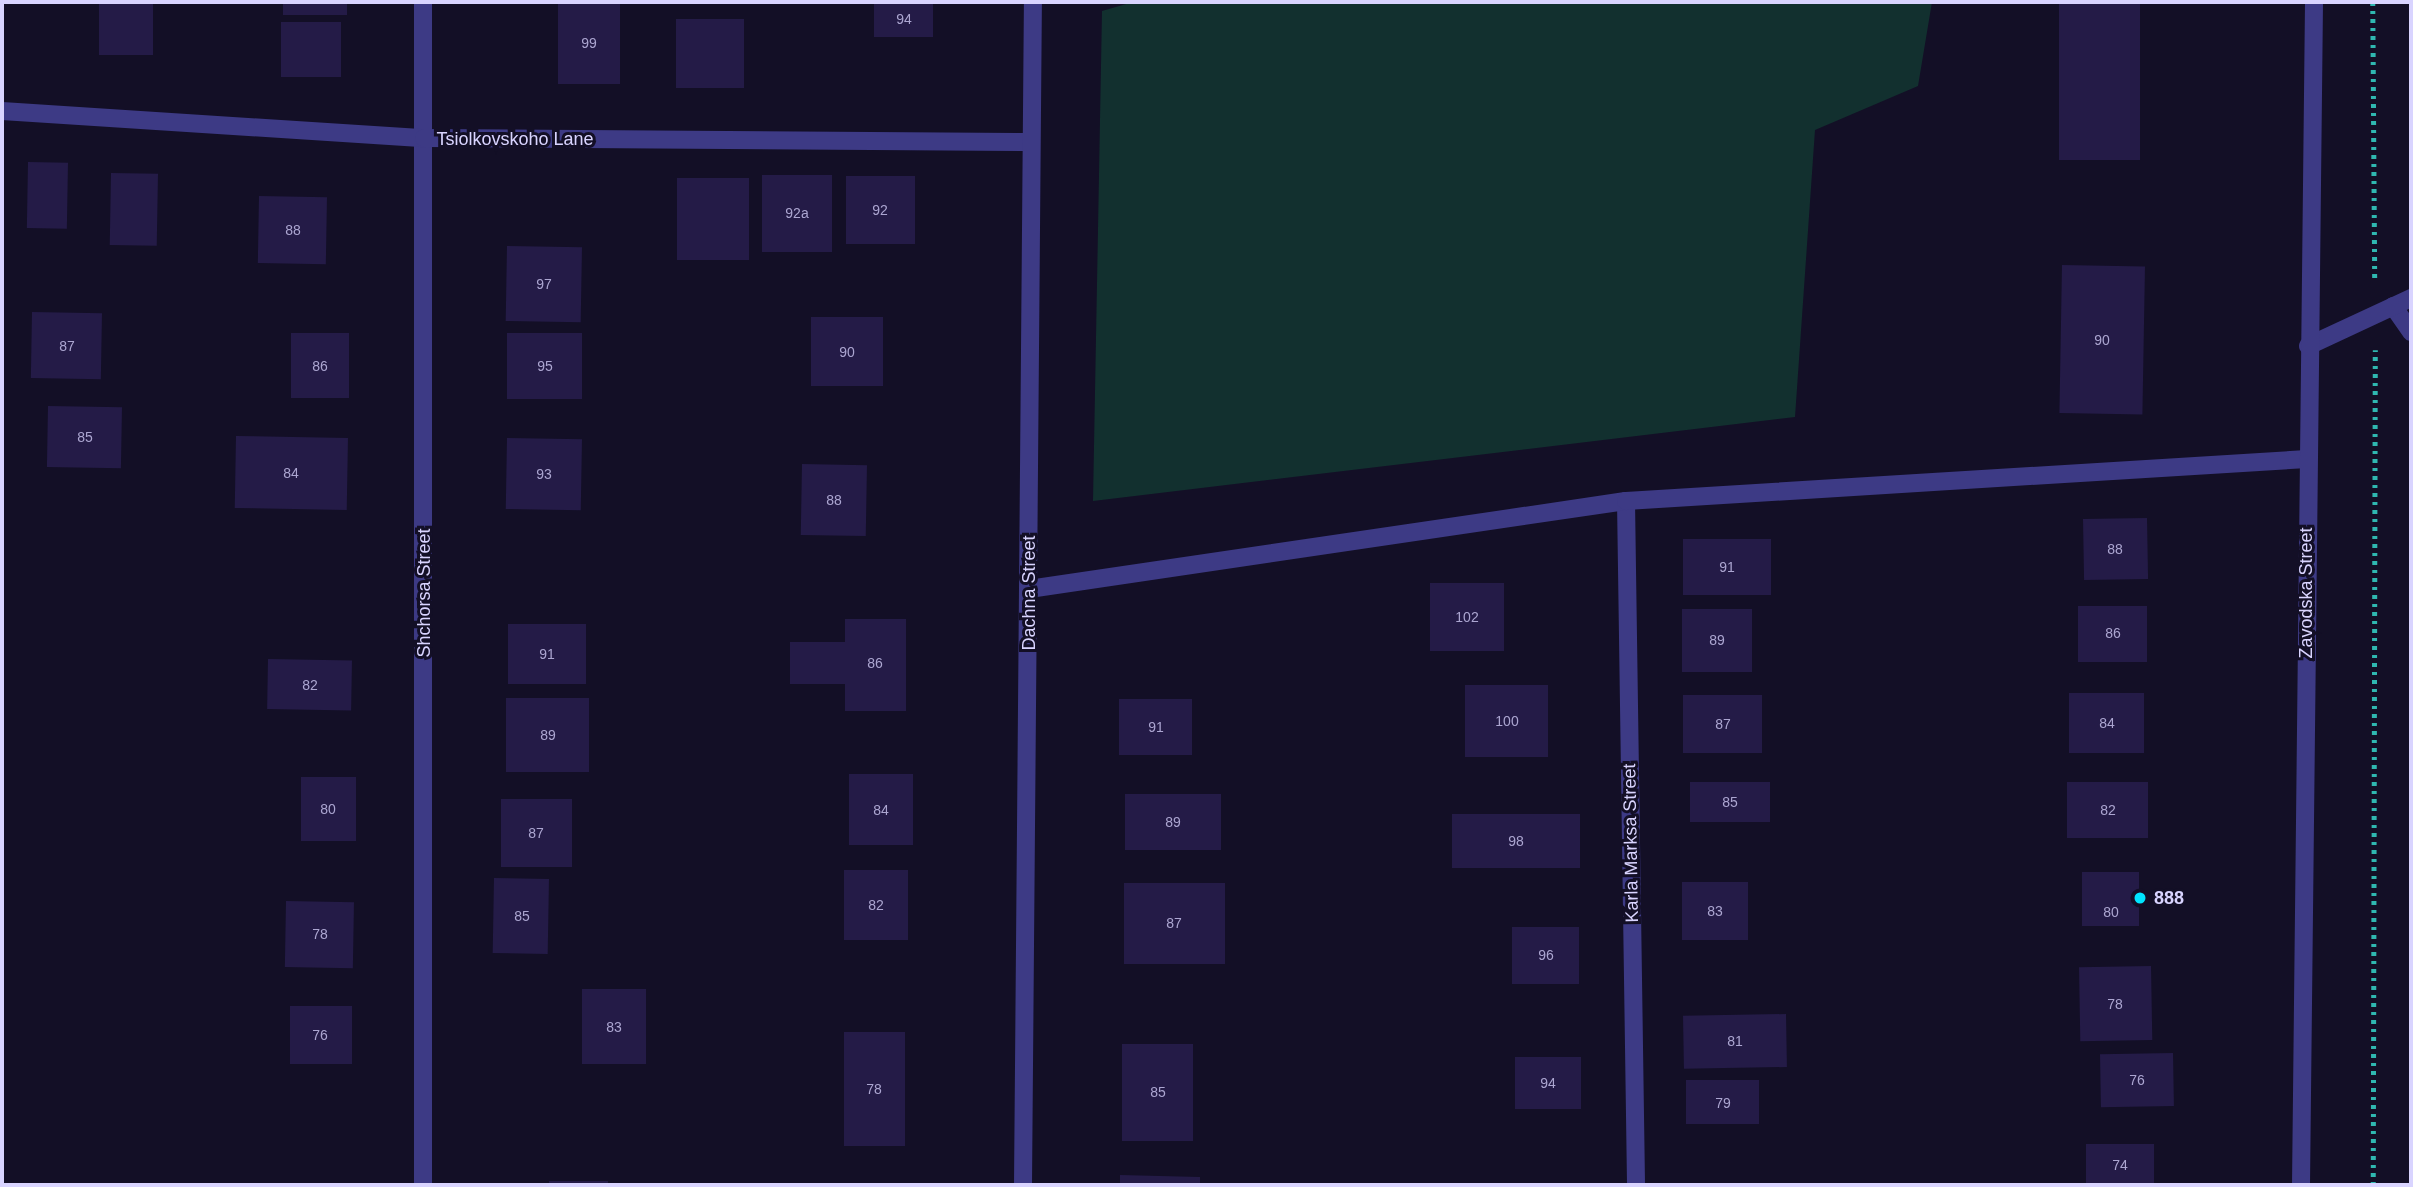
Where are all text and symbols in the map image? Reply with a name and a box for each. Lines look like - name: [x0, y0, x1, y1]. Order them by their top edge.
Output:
- house number: 94: [896, 11, 912, 27]
- house number: 99: [581, 35, 597, 51]
- street label: Tsiolkovskoho Lane: [436, 128, 594, 150]
- house number: 92: [872, 202, 888, 218]
- house number: 92а: [785, 205, 809, 221]
- house number: 88: [285, 222, 301, 238]
- house number: 97: [536, 276, 552, 292]
- house number: 90: [2094, 332, 2110, 348]
- house number: 87: [59, 338, 75, 354]
- house number: 90: [839, 344, 855, 360]
- house number: 86: [312, 358, 328, 374]
- house number: 95: [537, 358, 553, 374]
- house number: 85: [77, 429, 93, 445]
- house number: 84: [283, 465, 299, 481]
- house number: 93: [536, 466, 552, 482]
- house number: 88: [826, 492, 842, 508]
- street label: Zavodska Street: [2295, 527, 2317, 659]
- street label: Shchorsa Street: [413, 528, 435, 658]
- street label: Dachna Street: [1018, 535, 1040, 651]
- house number: 88: [2107, 541, 2123, 557]
- house number: 91: [1719, 559, 1735, 575]
- house number: 102: [1455, 609, 1479, 625]
- house number: 86: [2105, 625, 2121, 641]
- house number: 89: [1709, 632, 1725, 648]
- house number: 91: [539, 646, 555, 662]
- house number: 86: [867, 655, 883, 671]
- house number: 82: [302, 677, 318, 693]
- house number: 100: [1495, 713, 1519, 729]
- house number: 84: [2099, 715, 2115, 731]
- house number: 87: [1715, 716, 1731, 732]
- house number: 91: [1148, 719, 1164, 735]
- house number: 89: [540, 727, 556, 743]
- street label: Karla Marksa Street: [1619, 763, 1643, 923]
- house number: 85: [1722, 794, 1738, 810]
- house number: 80: [320, 801, 336, 817]
- house number: 84: [873, 802, 889, 818]
- house number: 82: [2100, 802, 2116, 818]
- house number: 89: [1165, 814, 1181, 830]
- house number: 87: [528, 825, 544, 841]
- house number: 98: [1508, 833, 1524, 849]
- place label: 888: [2154, 887, 2184, 909]
- marker: 888: [2132, 890, 2148, 906]
- house number: 82: [868, 897, 884, 913]
- house number: 83: [1707, 903, 1723, 919]
- house number: 80: [2103, 904, 2119, 920]
- house number: 85: [514, 908, 530, 924]
- house number: 87: [1166, 915, 1182, 931]
- house number: 78: [312, 926, 328, 942]
- house number: 96: [1538, 947, 1554, 963]
- house number: 78: [2107, 996, 2123, 1012]
- house number: 83: [606, 1019, 622, 1035]
- house number: 76: [312, 1027, 328, 1043]
- house number: 81: [1727, 1033, 1743, 1049]
- house number: 76: [2129, 1072, 2145, 1088]
- house number: 94: [1540, 1075, 1556, 1091]
- house number: 78: [866, 1081, 882, 1097]
- house number: 85: [1150, 1084, 1166, 1100]
- house number: 79: [1715, 1095, 1731, 1111]
- house number: 74: [2112, 1157, 2128, 1173]

